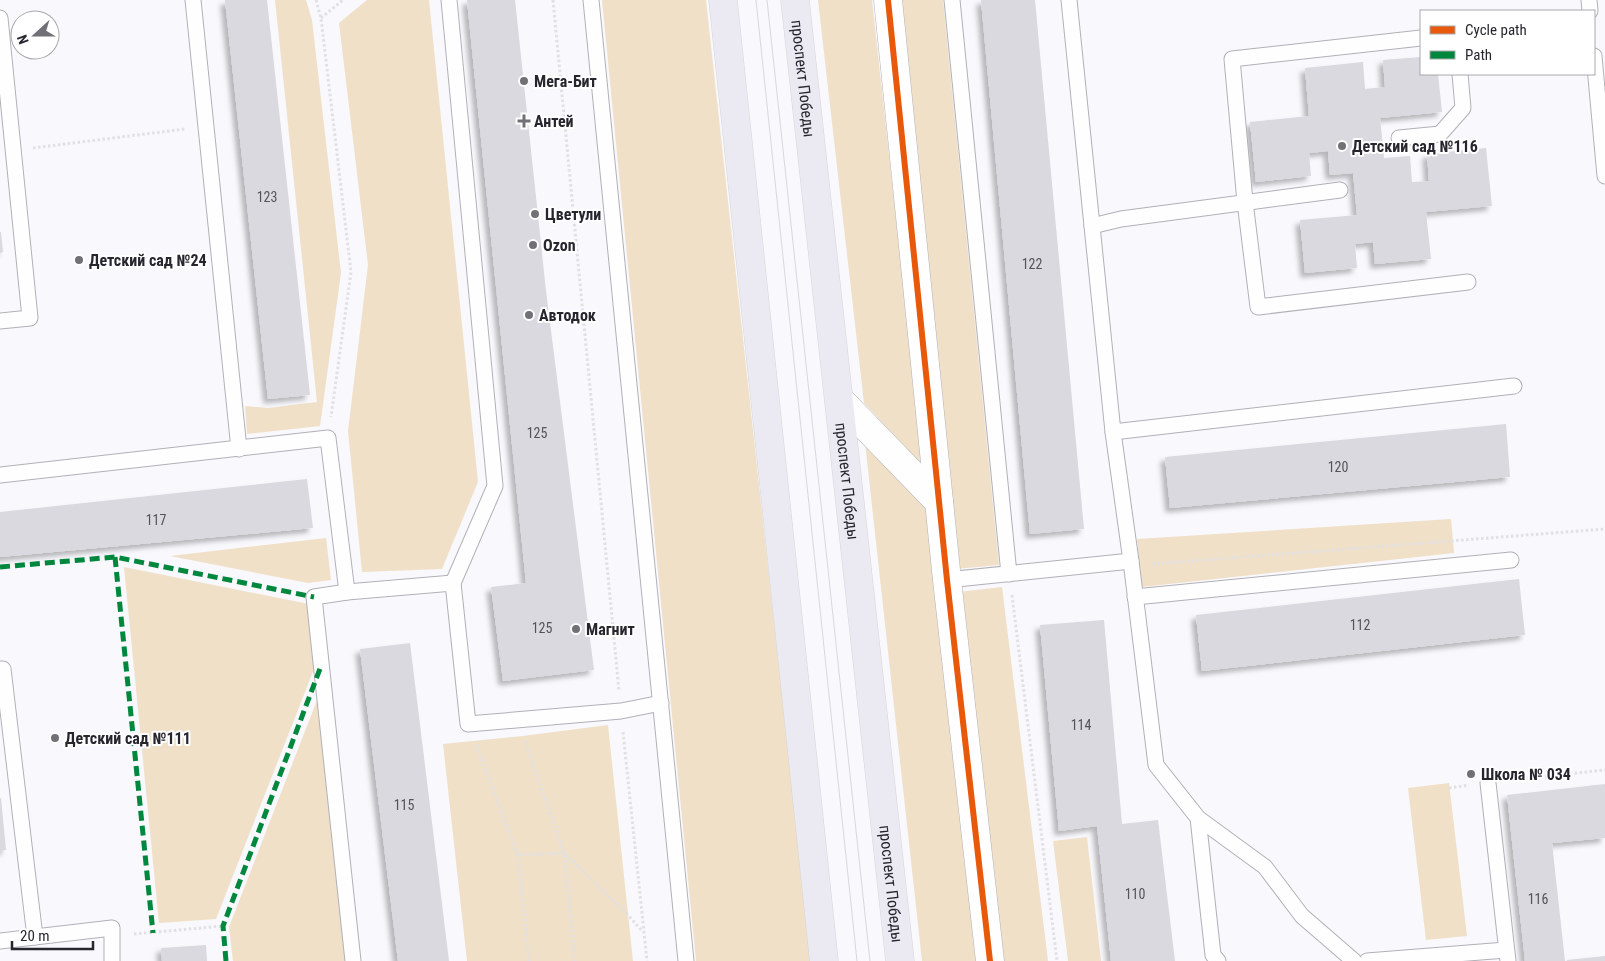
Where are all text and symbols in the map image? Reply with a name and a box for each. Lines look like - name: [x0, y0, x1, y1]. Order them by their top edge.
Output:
- north arrow: [10, 10, 60, 60]
- legend: [1420, 10, 1595, 75]
- street label: проспект Победы: [787, 19, 819, 138]
- text: Cycle path: [1465, 21, 1527, 39]
- text: N: [14, 33, 32, 47]
- text: Path: [1465, 46, 1492, 64]
- place label: Мега-Бит: [534, 72, 597, 91]
- marker: Мега-Бит: [518, 75, 530, 87]
- place label: Антей: [534, 112, 574, 131]
- marker: Антей: [518, 115, 530, 127]
- place label: Детский сад №116: [1352, 137, 1478, 156]
- marker: Детский сад №116: [1336, 140, 1348, 152]
- house number: 123: [257, 189, 277, 205]
- place label: Цветули: [545, 205, 601, 224]
- marker: Цветули: [529, 208, 541, 220]
- place label: Ozon: [543, 236, 576, 255]
- marker: Ozon: [527, 239, 539, 251]
- place label: Детский сад №24: [89, 251, 207, 270]
- marker: Детский сад №24: [73, 254, 85, 266]
- house number: 122: [1022, 256, 1042, 272]
- place label: Автодок: [539, 306, 596, 325]
- marker: Автодок: [523, 309, 535, 321]
- street label: проспект Победы: [831, 422, 863, 541]
- house number: 125: [527, 425, 547, 441]
- house number: 120: [1328, 459, 1348, 475]
- house number: 117: [146, 512, 166, 528]
- house number: 112: [1350, 617, 1370, 633]
- house number: 125: [532, 620, 552, 636]
- place label: Магнит: [586, 620, 635, 639]
- marker: Магнит: [570, 623, 582, 635]
- house number: 114: [1071, 717, 1091, 733]
- place label: Детский сад №111: [65, 729, 191, 748]
- marker: Детский сад №111: [49, 732, 61, 744]
- place label: Школа № 034: [1481, 765, 1571, 784]
- marker: Школа № 034: [1465, 768, 1477, 780]
- house number: 115: [394, 797, 414, 813]
- street label: проспект Победы: [875, 824, 907, 943]
- house number: 110: [1125, 886, 1145, 902]
- house number: 116: [1528, 891, 1548, 907]
- scale bar: [12, 918, 94, 950]
- text: 20 m: [20, 927, 50, 945]

